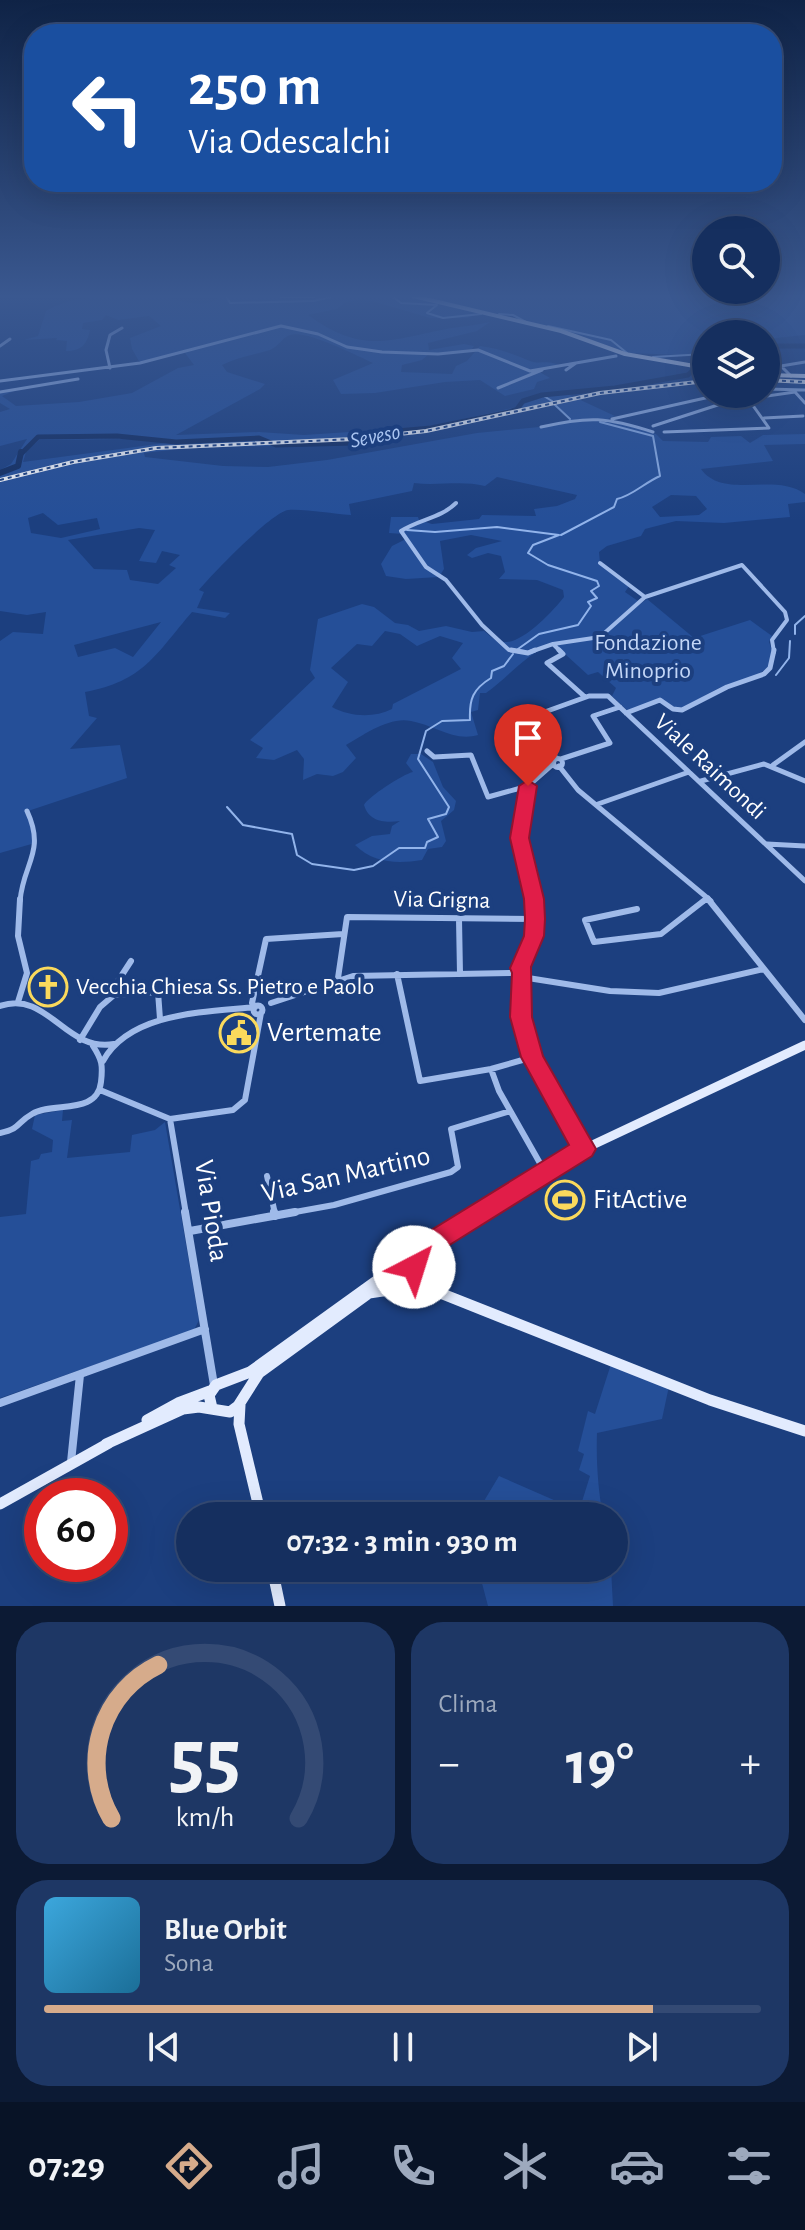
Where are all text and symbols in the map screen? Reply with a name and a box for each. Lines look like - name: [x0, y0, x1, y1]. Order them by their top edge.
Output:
- icon: left: [56, 56, 160, 160]
- text: 250 m: [188, 59, 321, 115]
- text: Via Odescalchi: [188, 124, 391, 160]
- map controls: [692, 216, 780, 408]
- button: search: [692, 216, 780, 304]
- button: layers: [692, 320, 780, 408]
- water label: Seveso: [348, 420, 402, 452]
- park label: Fondazione Minoprio: [594, 631, 702, 683]
- pin: [494, 704, 562, 786]
- street label: Viale Raimondi: [650, 710, 770, 824]
- icon: arrive: [506, 716, 550, 760]
- street label: Via Grigna: [393, 887, 491, 913]
- church icon: Vecchia Chiesa Ss. Pietro e Paolo: [27, 966, 69, 1008]
- place label: Vecchia Chiesa Ss. Pietro e Paolo: [76, 975, 374, 999]
- public building icon: Vertemate: [218, 1012, 260, 1054]
- place label: Vertemate: [267, 1019, 382, 1047]
- street label: Via San Martino: [259, 1142, 433, 1208]
- street label: Via Pioda: [189, 1158, 233, 1264]
- sports icon: FitActive: [544, 1179, 586, 1221]
- place label: FitActive: [593, 1186, 687, 1214]
- position arrow: [372, 1225, 456, 1309]
- speed limit sign: 60: [24, 1478, 128, 1582]
- text: 07:32 · 3 min · 930 m: [286, 1527, 518, 1557]
- text: Clima: [439, 1691, 498, 1717]
- text: 55: [169, 1718, 241, 1802]
- text: 19°: [566, 1735, 634, 1795]
- text: −: [439, 1742, 460, 1786]
- text: +: [740, 1742, 761, 1786]
- text: km/h: [176, 1803, 235, 1832]
- text: Blue Orbit: [164, 1915, 287, 1945]
- text: Sona: [164, 1950, 214, 1976]
- icon: previous: [142, 2025, 186, 2069]
- icon: pause: [381, 2025, 425, 2069]
- icon: next: [620, 2025, 664, 2069]
- icon: directions: [161, 2138, 217, 2194]
- icon: music: [273, 2138, 329, 2194]
- icon: phone: [385, 2138, 441, 2194]
- icon: climate: [497, 2138, 553, 2194]
- icon: car: [609, 2138, 665, 2194]
- icon: filters: [721, 2138, 777, 2194]
- text: 07:29: [28, 2148, 105, 2184]

